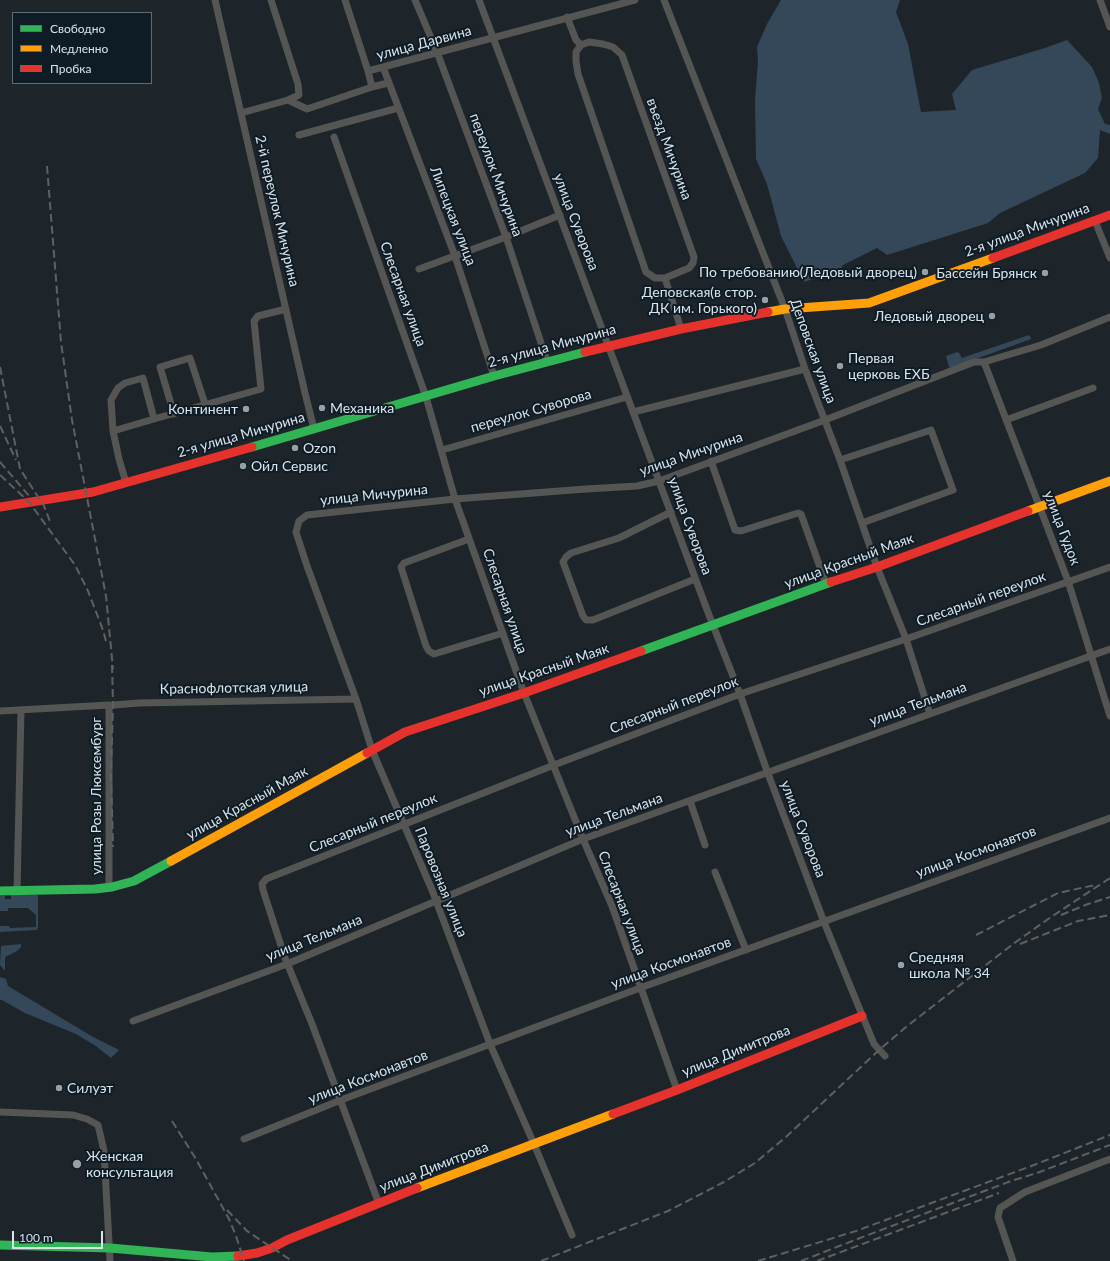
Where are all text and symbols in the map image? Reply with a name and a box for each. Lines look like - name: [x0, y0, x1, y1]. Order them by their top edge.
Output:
- legend: [12, 12, 152, 84]
- text: Свободно: [50, 21, 105, 36]
- street label: улица Дарвина: [375, 22, 473, 64]
- text: Медленно: [50, 41, 108, 56]
- text: Пробка: [50, 61, 91, 76]
- street label: въезд Мичурина: [643, 96, 695, 202]
- street label: переулок Мичурина: [466, 111, 526, 239]
- street label: 2-й переулок Мичурина: [251, 134, 303, 288]
- street label: Липецкая улица: [426, 164, 480, 268]
- street label: улица Суворова: [550, 171, 602, 273]
- street label: 2-я улица Мичурина: [962, 200, 1092, 260]
- street label: Слесарная улица: [376, 239, 430, 349]
- place label: По требованию(Ледовый дворец): [699, 264, 917, 280]
- place label: Бассейн Брянск: [936, 265, 1037, 281]
- marker: По требованию(Ледовый дворец): [920, 267, 930, 277]
- marker: Бассейн Брянск: [1040, 268, 1050, 278]
- place label: Деповская(в стор. ДК им. Горького): [642, 284, 757, 316]
- marker: Деповская(в стор. ДК им. Горького): [760, 295, 770, 305]
- street label: Деповская улица: [786, 296, 840, 406]
- place label: Ледовый дворец: [874, 308, 984, 324]
- marker: Ледовый дворец: [987, 311, 997, 321]
- street label: 2-я улица Мичурина: [486, 321, 618, 371]
- place label: Первая церковь ЕХБ: [848, 350, 930, 382]
- marker: Первая церковь ЕХБ: [835, 361, 845, 371]
- street label: переулок Суворова: [469, 386, 593, 436]
- place label: Механика: [330, 400, 394, 416]
- place label: Континент: [168, 401, 238, 417]
- marker: Механика: [317, 403, 327, 413]
- marker: Континент: [241, 404, 251, 414]
- street label: 2-я улица Мичурина: [175, 409, 307, 461]
- street label: улица Мичурина: [637, 428, 745, 480]
- place label: Ozon: [303, 440, 336, 456]
- marker: Ozon: [290, 443, 300, 453]
- place label: Ойл Сервис: [251, 458, 328, 474]
- marker: Ойл Сервис: [238, 461, 248, 471]
- street label: улица Суворова: [665, 475, 715, 577]
- street label: улица Мичурина: [319, 481, 429, 509]
- street label: улица Гудок: [1040, 488, 1084, 568]
- street label: улица Красный Маяк: [782, 530, 916, 592]
- street label: Слесарная улица: [479, 546, 531, 656]
- street label: Слесарный переулок: [914, 568, 1048, 630]
- street label: улица Красный Маяк: [477, 640, 611, 700]
- street label: Слесарный переулок: [607, 673, 741, 737]
- street label: Краснофлотская улица: [160, 678, 308, 698]
- street label: улица Тельмана: [867, 679, 969, 729]
- street label: улица Розы Люксембург: [88, 717, 104, 875]
- street label: улица Красный Маяк: [183, 763, 311, 843]
- street label: улица Суворова: [777, 778, 829, 880]
- street label: Слесарный переулок: [307, 790, 439, 856]
- street label: улица Тельмана: [563, 790, 665, 840]
- street label: улица Космонавтов: [914, 822, 1038, 882]
- street label: Паровозная улица: [411, 824, 471, 940]
- street label: Слесарная улица: [594, 849, 650, 957]
- street label: улица Тельмана: [263, 911, 365, 965]
- street label: улица Космонавтов: [609, 933, 733, 993]
- place label: Средняя школа № 34: [909, 949, 990, 982]
- marker: Средняя школа № 34: [896, 960, 906, 970]
- street label: улица Димитрова: [679, 1022, 793, 1080]
- street label: улица Космонавтов: [306, 1046, 430, 1108]
- place label: Силуэт: [67, 1080, 113, 1096]
- marker: Силуэт: [54, 1083, 64, 1093]
- street label: улица Димитрова: [377, 1138, 491, 1196]
- place label: Женская консультация: [86, 1148, 173, 1180]
- marker: Женская консультация: [71, 1158, 83, 1170]
- scale bar: [14, 1223, 105, 1249]
- text: 100 m: [19, 1230, 53, 1245]

